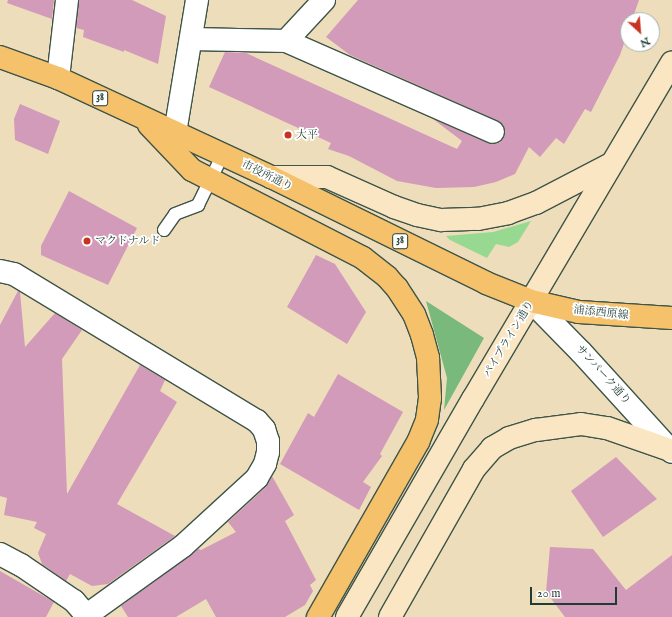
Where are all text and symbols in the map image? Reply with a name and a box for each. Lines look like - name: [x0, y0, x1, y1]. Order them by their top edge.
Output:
- north arrow: [620, 12, 660, 52]
- text: N: [637, 34, 652, 50]
- road number: 38: [92, 90, 108, 106]
- place label: 大平: [296, 128, 318, 142]
- marker: 大平: [283, 130, 293, 140]
- street label: 市役所通り: [239, 158, 295, 194]
- road number: 38: [392, 233, 408, 249]
- place label: マクドナルド: [95, 234, 161, 248]
- marker: マクドナルド: [82, 236, 92, 246]
- street label: パイプライン通り: [481, 298, 537, 380]
- street label: 浦添西原線: [573, 304, 629, 322]
- street label: サンパーク通り: [572, 342, 634, 408]
- scale bar: [532, 579, 619, 605]
- text: 20 m: [537, 586, 560, 601]

